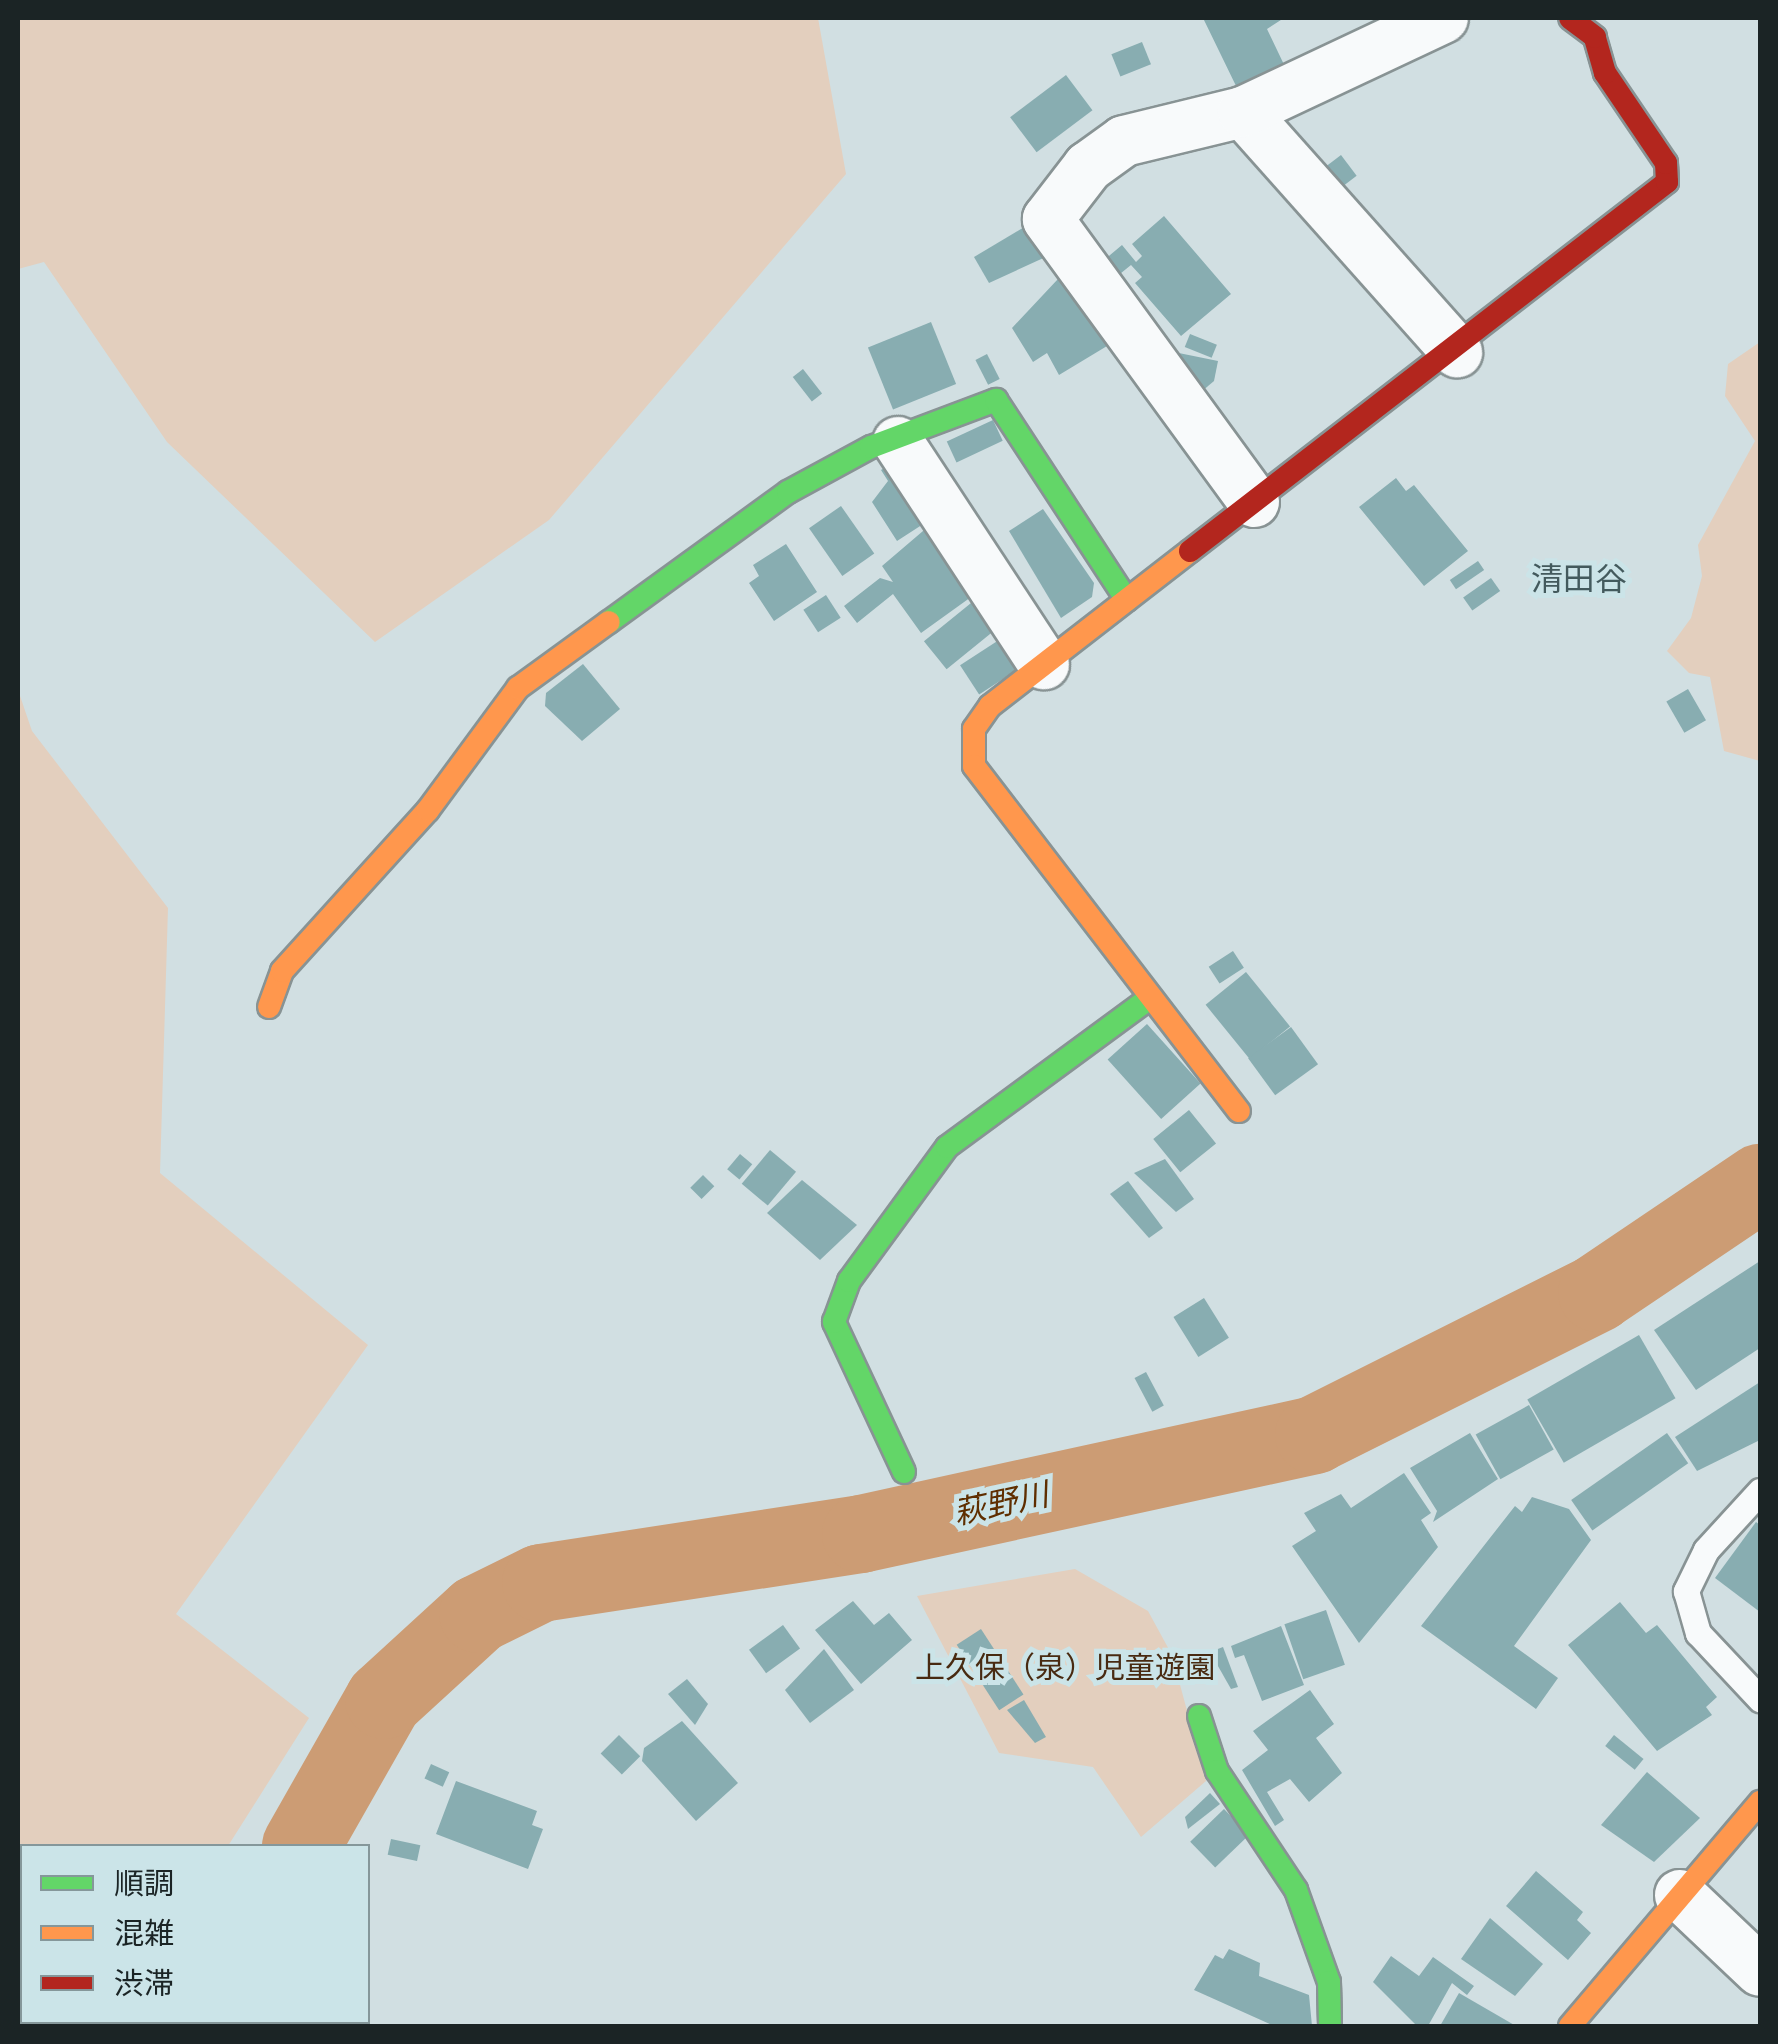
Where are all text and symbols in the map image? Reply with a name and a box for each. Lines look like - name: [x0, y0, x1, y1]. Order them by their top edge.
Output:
- district label: 清田谷: [1531, 560, 1627, 598]
- water label: 萩野川: [950, 1475, 1052, 1533]
- park label: 上久保（泉）児童遊園: [915, 1650, 1215, 1686]
- legend: [20, 1844, 370, 2024]
- text: 順調: [114, 1862, 174, 1905]
- text: 混雑: [114, 1912, 174, 1955]
- text: 渋滞: [114, 1962, 174, 2005]

